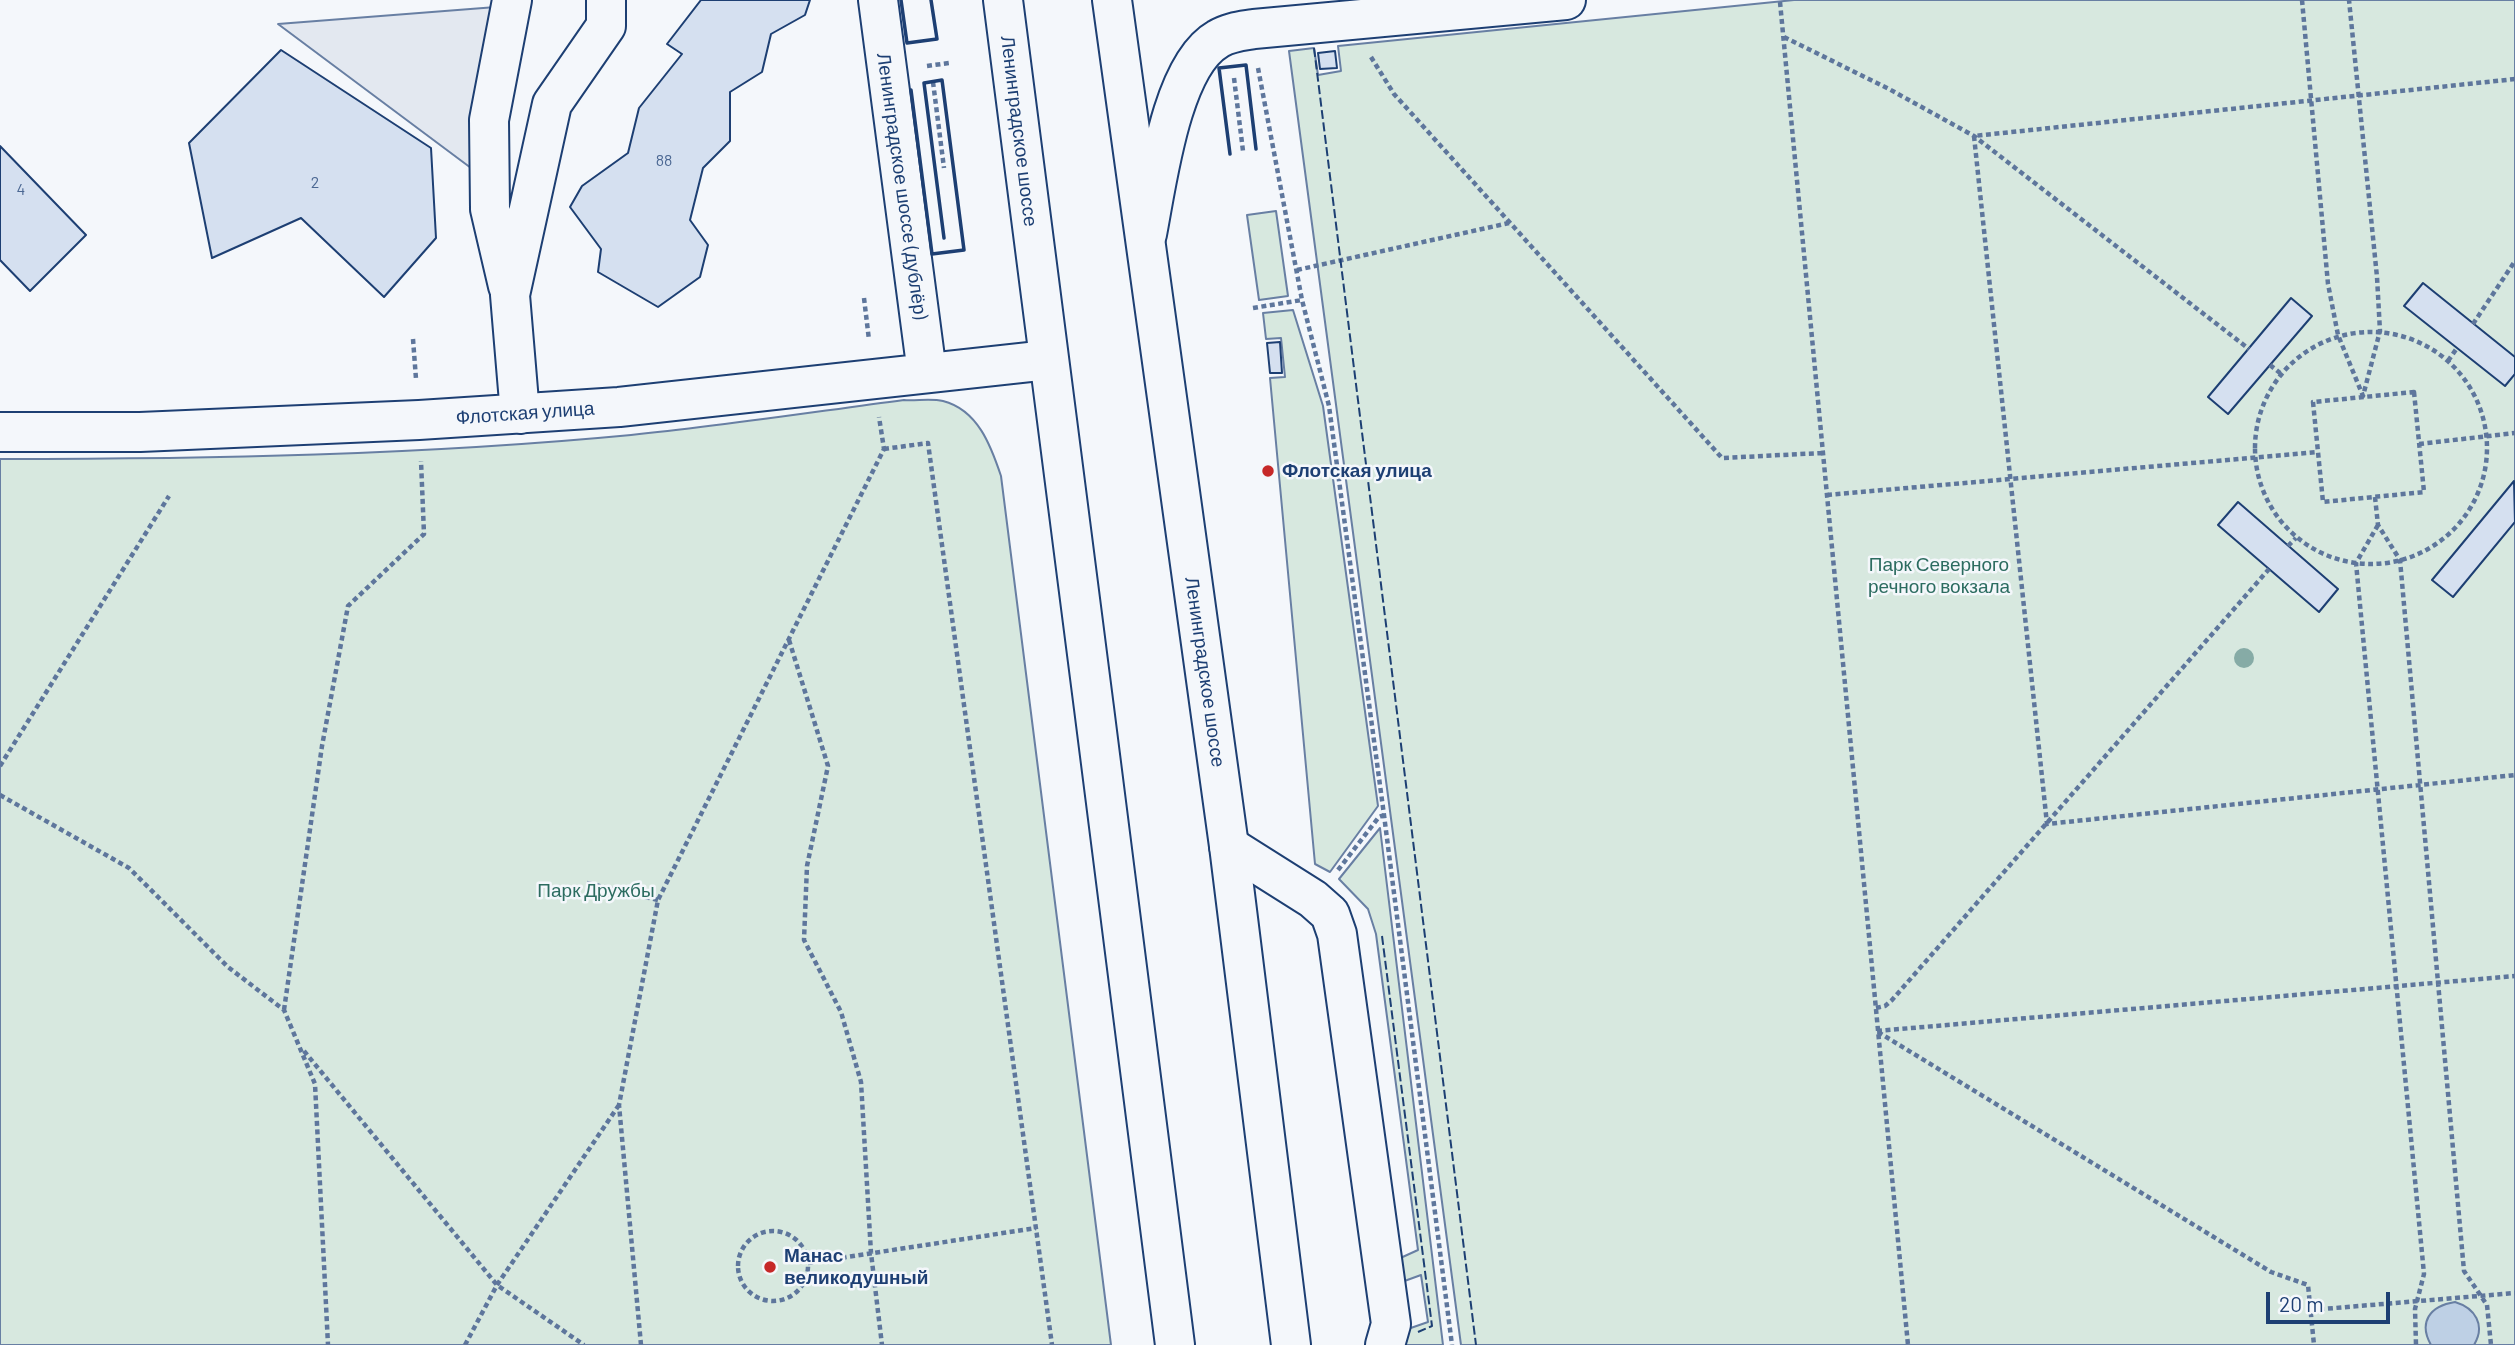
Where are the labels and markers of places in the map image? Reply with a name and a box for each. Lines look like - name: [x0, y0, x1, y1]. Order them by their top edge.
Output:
- place label: Флотская улица: [1282, 460, 1432, 482]
- marker: Флотская улица: [1260, 463, 1276, 479]
- place label: Манас великодушный: [784, 1245, 928, 1289]
- marker: Манас великодушный: [762, 1259, 778, 1275]

